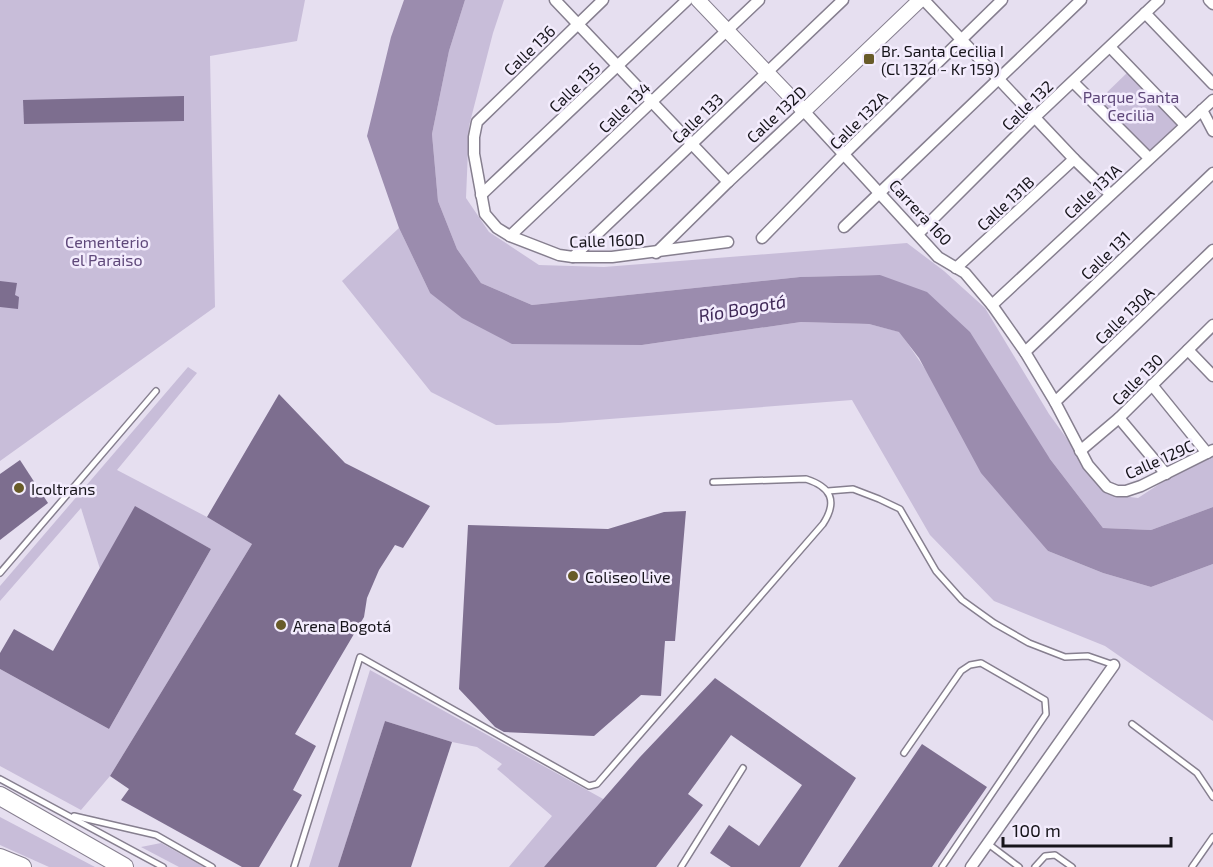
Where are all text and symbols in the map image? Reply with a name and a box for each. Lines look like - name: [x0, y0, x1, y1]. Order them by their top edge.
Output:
- street label: Calle 136: [499, 21, 559, 79]
- place label: Br. Santa Cecilia I (Cl 132d - Kr 159): [881, 41, 1004, 78]
- marker: Br. Santa Cecilia I (Cl 132d - Kr 159): [862, 52, 876, 66]
- street label: Calle 135: [545, 58, 603, 116]
- street label: Calle 132: [997, 76, 1057, 134]
- street label: Calle 134: [594, 78, 654, 136]
- street label: Calle 132D: [742, 82, 810, 146]
- street label: Calle 132A: [825, 87, 891, 153]
- park label: Parque Santa Cecilia: [1083, 87, 1179, 124]
- street label: Calle 133: [667, 89, 727, 147]
- street label: Calle 131A: [1060, 160, 1125, 222]
- street label: Calle 131B: [973, 172, 1037, 234]
- street label: Carrera 160: [886, 175, 956, 249]
- street label: Calle 131: [1076, 227, 1134, 283]
- street label: Calle 160D: [569, 229, 645, 251]
- park label: Cementerio el Paraiso: [65, 232, 149, 269]
- street label: Calle 130A: [1091, 282, 1157, 348]
- water label: Río Bogotá: [697, 289, 787, 327]
- street label: Calle 130: [1107, 349, 1167, 409]
- street label: Calle 129C: [1122, 435, 1196, 483]
- place label: Icoltrans: [31, 479, 95, 498]
- marker: Icoltrans: [12, 481, 26, 495]
- place label: Coliseo Live: [585, 567, 670, 586]
- marker: Coliseo Live: [566, 569, 580, 583]
- place label: Arena Bogotá: [293, 616, 391, 635]
- marker: Arena Bogotá: [274, 618, 288, 632]
- scale bar: [1003, 810, 1171, 848]
- text: 100 m: [1012, 819, 1061, 841]

